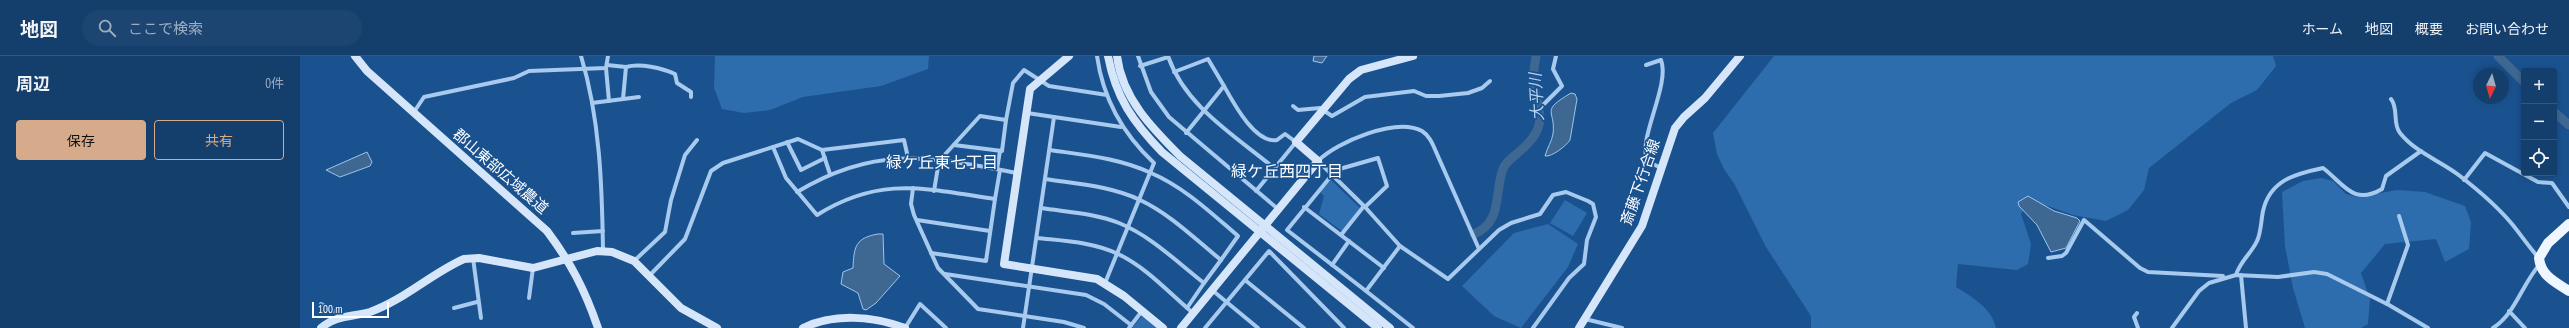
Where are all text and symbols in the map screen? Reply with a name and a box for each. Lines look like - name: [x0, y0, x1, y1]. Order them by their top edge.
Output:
- search box: [82, 10, 362, 46]
- text: 地図: [20, 17, 58, 41]
- icon: search: [96, 17, 118, 39]
- text: ここで検索: [128, 19, 203, 38]
- text: ホーム: [2301, 20, 2343, 38]
- text: 地図: [2365, 20, 2393, 38]
- text: 概要: [2415, 20, 2443, 38]
- text: お問い合わせ: [2465, 20, 2549, 38]
- north arrow: [2473, 68, 2509, 104]
- map controls: [2521, 68, 2557, 176]
- button: +: [2521, 68, 2557, 104]
- water label: 大平川: [1525, 71, 1547, 121]
- text: 周辺: [16, 73, 50, 95]
- text: 0件: [265, 75, 284, 92]
- button: −: [2521, 104, 2557, 140]
- button: 保存: [16, 120, 146, 160]
- button: 共有: [154, 120, 284, 160]
- street label: 郡山東部広域農道: [449, 124, 553, 218]
- street label: 斎藤下行合線: [1616, 136, 1664, 228]
- button: locate: [2521, 140, 2557, 176]
- district label: 緑ケ丘東七丁目: [886, 152, 998, 172]
- district label: 緑ケ丘西四丁目: [1231, 161, 1343, 181]
- scale bar: [312, 300, 389, 319]
- text: 100 m: [318, 302, 342, 316]

